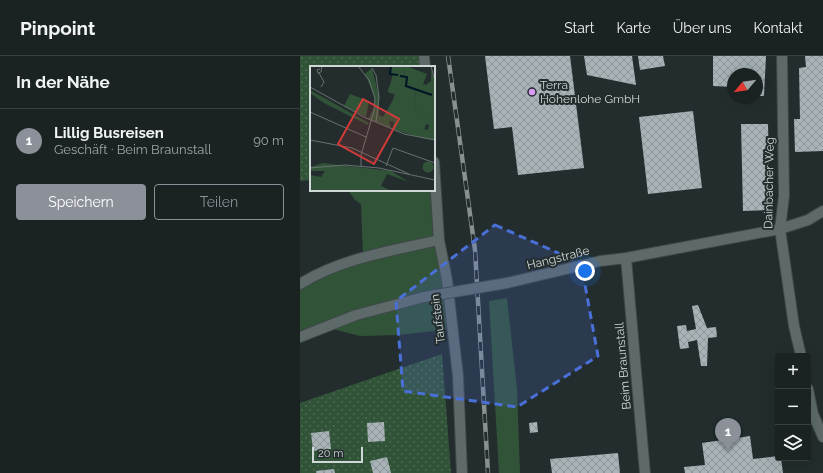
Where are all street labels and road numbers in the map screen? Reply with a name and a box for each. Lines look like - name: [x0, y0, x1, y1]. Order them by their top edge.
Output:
- street label: Dainbacher Weg: [761, 137, 777, 229]
- street label: Hangstraße: [525, 243, 591, 273]
- street label: Taufstein: [428, 293, 448, 345]
- street label: Beim Braunstall: [612, 321, 634, 410]

